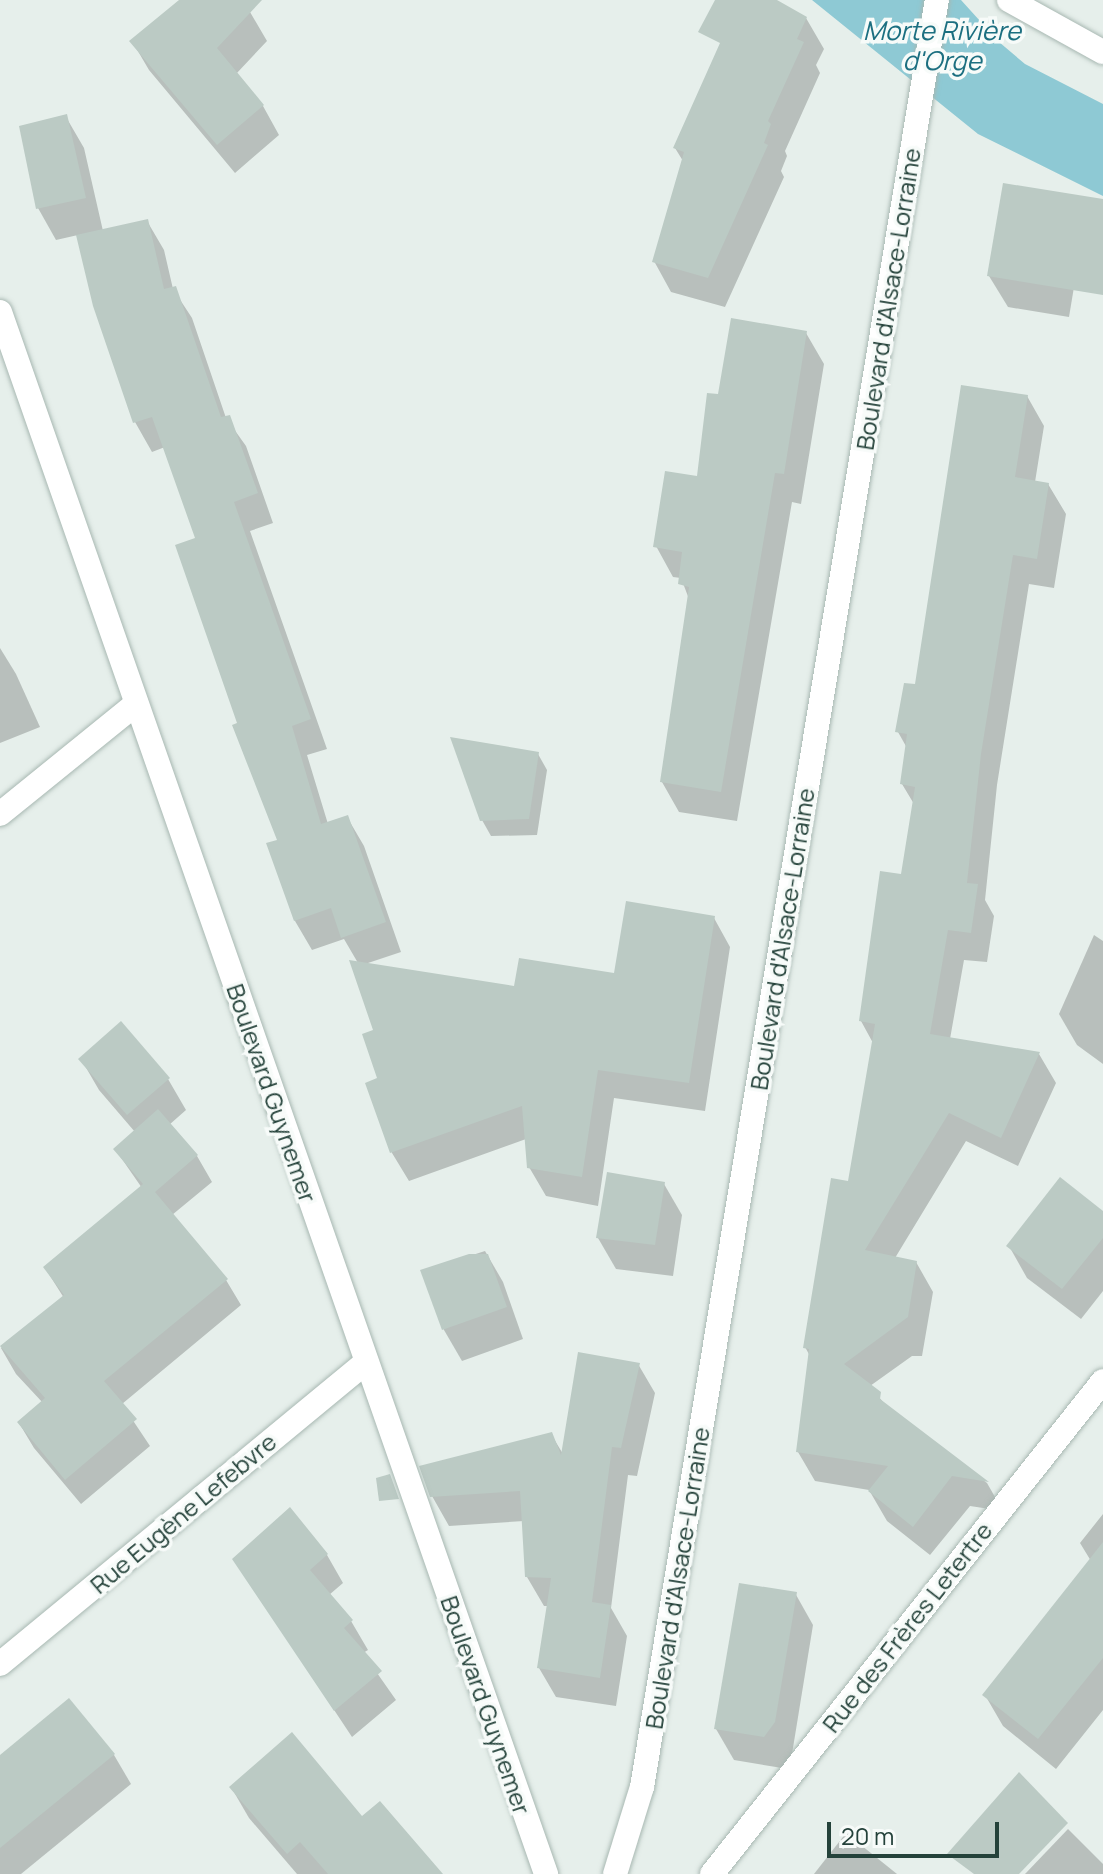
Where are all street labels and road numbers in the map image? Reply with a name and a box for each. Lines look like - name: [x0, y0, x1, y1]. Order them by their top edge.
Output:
- street label: Boulevard d'Alsace-Lorraine: [850, 146, 926, 452]
- street label: Boulevard d'Alsace-Lorraine: [744, 786, 820, 1092]
- street label: Boulevard Guynemer: [221, 980, 323, 1206]
- street label: Boulevard d'Alsace-Lorraine: [639, 1425, 715, 1731]
- street label: Rue Eugène Lefebvre: [84, 1427, 282, 1599]
- street label: Rue des Frères Letertre: [816, 1516, 998, 1738]
- street label: Boulevard Guynemer: [435, 1592, 537, 1818]

